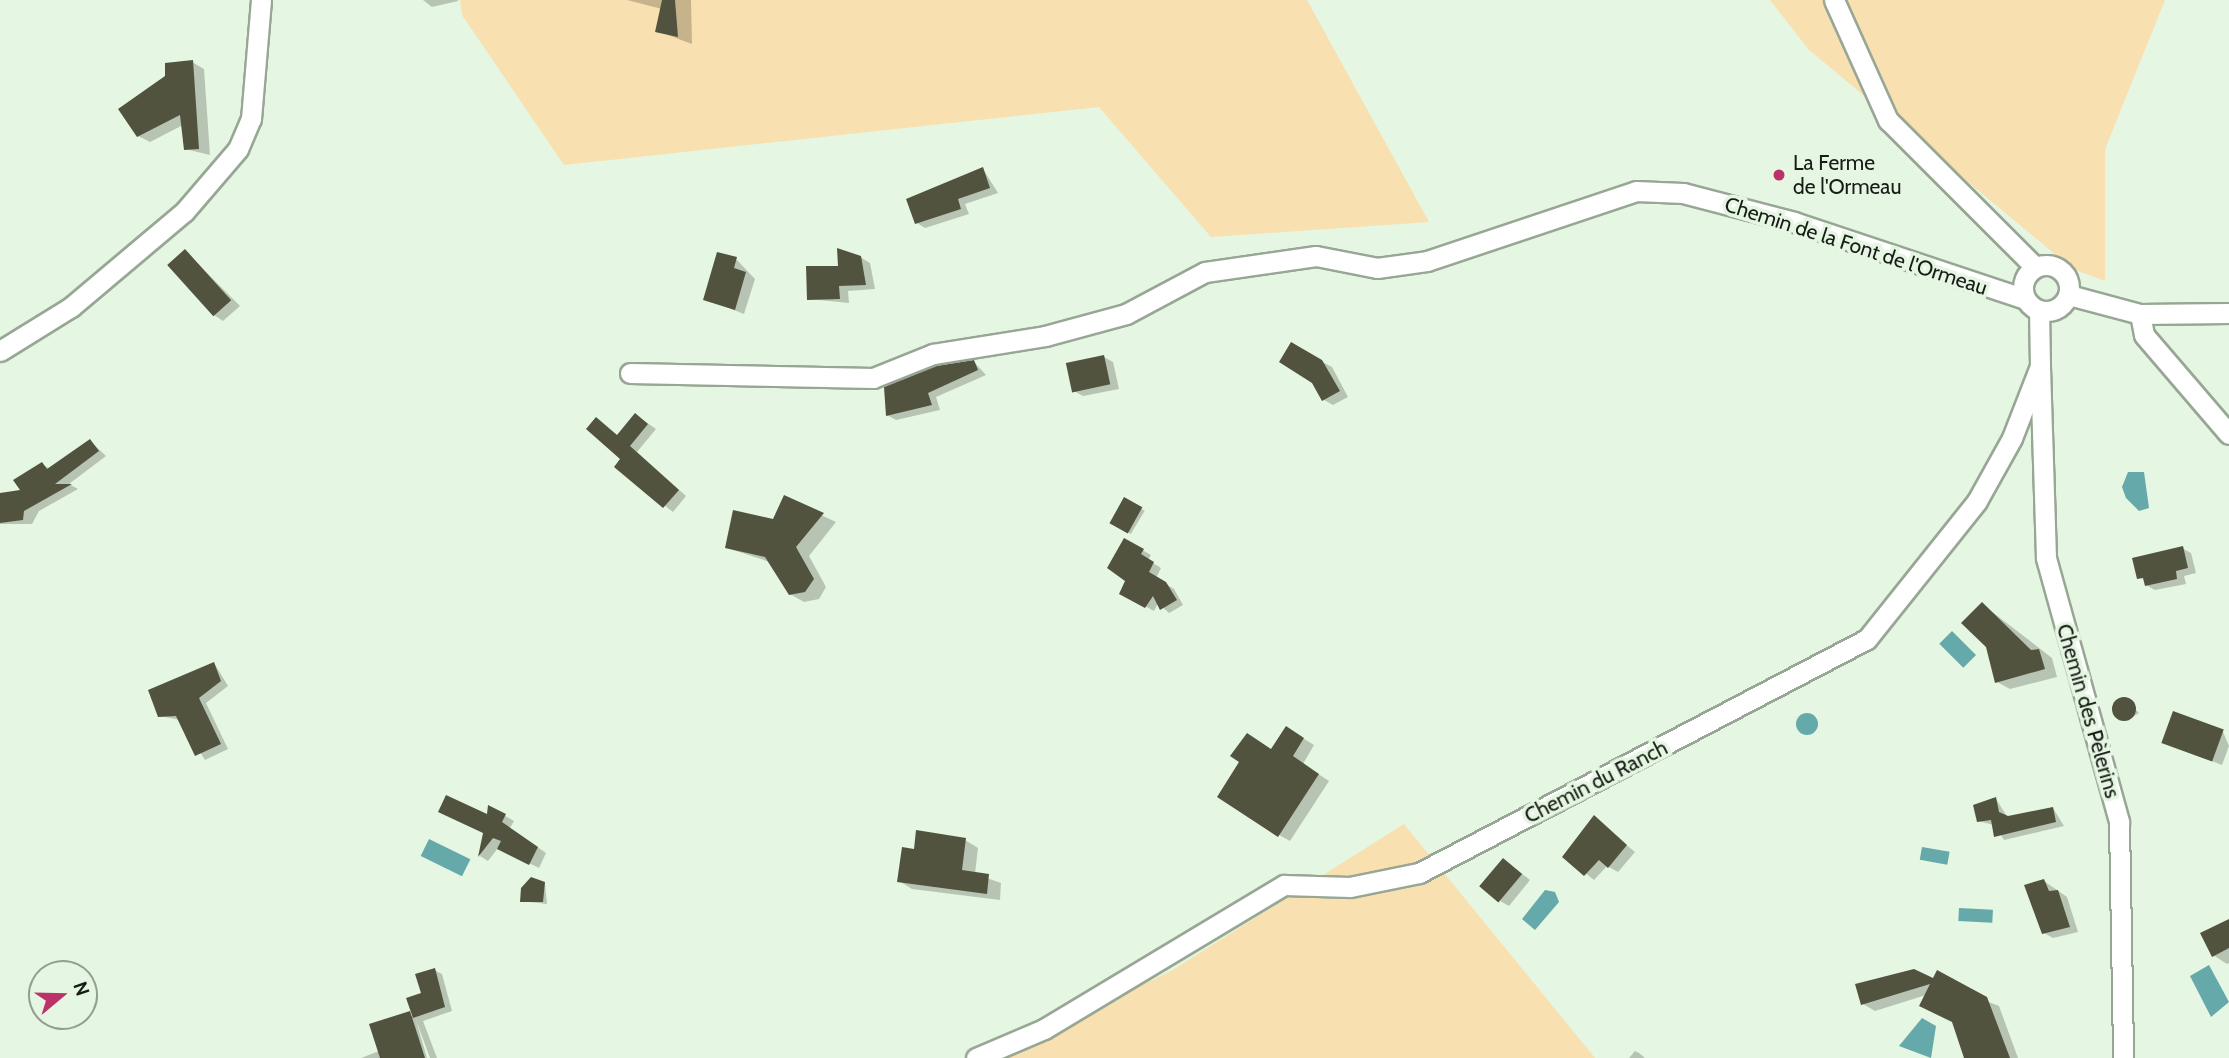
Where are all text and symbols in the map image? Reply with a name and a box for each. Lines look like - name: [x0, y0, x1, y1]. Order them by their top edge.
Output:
- place label: La Ferme de l'Ormeau: [1793, 150, 1901, 200]
- marker: La Ferme de l'Ormeau: [1771, 167, 1787, 183]
- street label: Chemin de la Font de l'Ormeau: [1721, 192, 1991, 300]
- street label: Chemin des Pèlerins: [2051, 621, 2125, 801]
- street label: Chemin du Ranch: [1520, 735, 1672, 829]
- north arrow: [28, 960, 98, 1030]
- text: N: [68, 979, 94, 999]

